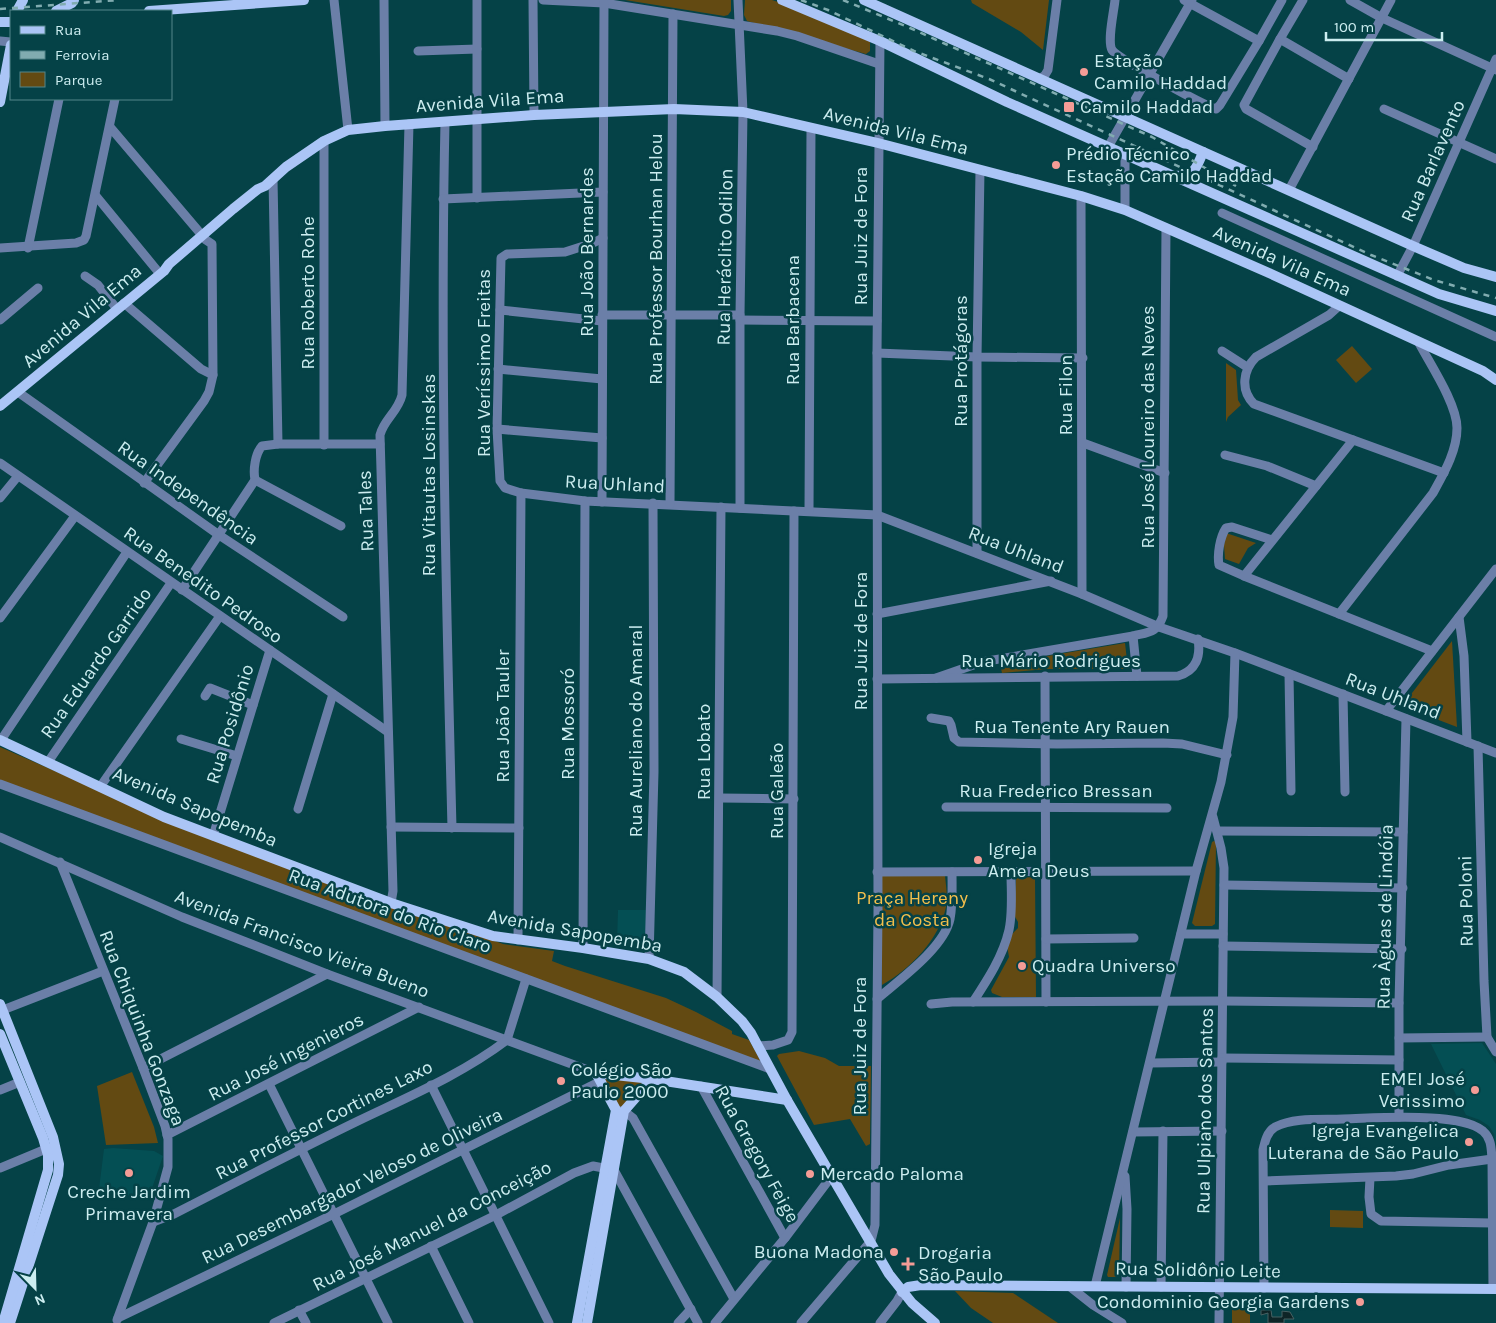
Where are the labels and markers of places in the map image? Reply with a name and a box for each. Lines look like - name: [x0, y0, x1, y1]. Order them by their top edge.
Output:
- place label: Estação Camilo Haddad: [1094, 50, 1227, 94]
- marker: Estação Camilo Haddad: [1078, 66, 1090, 78]
- place label: Camilo Haddad: [1080, 96, 1213, 118]
- marker: Camilo Haddad: [1062, 100, 1076, 114]
- place label: Prédio Técnico Estação Camilo Haddad: [1066, 143, 1273, 187]
- marker: Prédio Técnico Estação Camilo Haddad: [1050, 159, 1062, 171]
- place label: Igreja Ame a Deus: [988, 838, 1090, 882]
- marker: Igreja Ame a Deus: [972, 854, 984, 866]
- place label: Quadra Universo: [1032, 955, 1176, 977]
- marker: Quadra Universo: [1016, 960, 1028, 972]
- place label: Colégio São Paulo 2000: [571, 1059, 672, 1103]
- place label: EMEI José Verissimo: [1379, 1068, 1465, 1112]
- marker: Colégio São Paulo 2000: [555, 1075, 567, 1087]
- marker: EMEI José Verissimo: [1469, 1084, 1481, 1096]
- place label: Igreja Evangelica Luterana de São Paulo: [1267, 1120, 1459, 1164]
- marker: Igreja Evangelica Luterana de São Paulo: [1463, 1136, 1475, 1148]
- place label: Mercado Paloma: [820, 1163, 964, 1185]
- marker: Creche Jardim Primavera: [123, 1167, 135, 1179]
- marker: Mercado Paloma: [804, 1168, 816, 1180]
- place label: Creche Jardim Primavera: [67, 1181, 191, 1225]
- place label: Buona Madona: [754, 1241, 884, 1263]
- place label: Drogaria São Paulo: [918, 1242, 1003, 1286]
- marker: Buona Madona: [888, 1246, 900, 1258]
- marker: Drogaria São Paulo: [902, 1258, 914, 1270]
- place label: Condominio Georgia Gardens: [1097, 1291, 1350, 1313]
- marker: Condominio Georgia Gardens: [1354, 1296, 1366, 1308]

